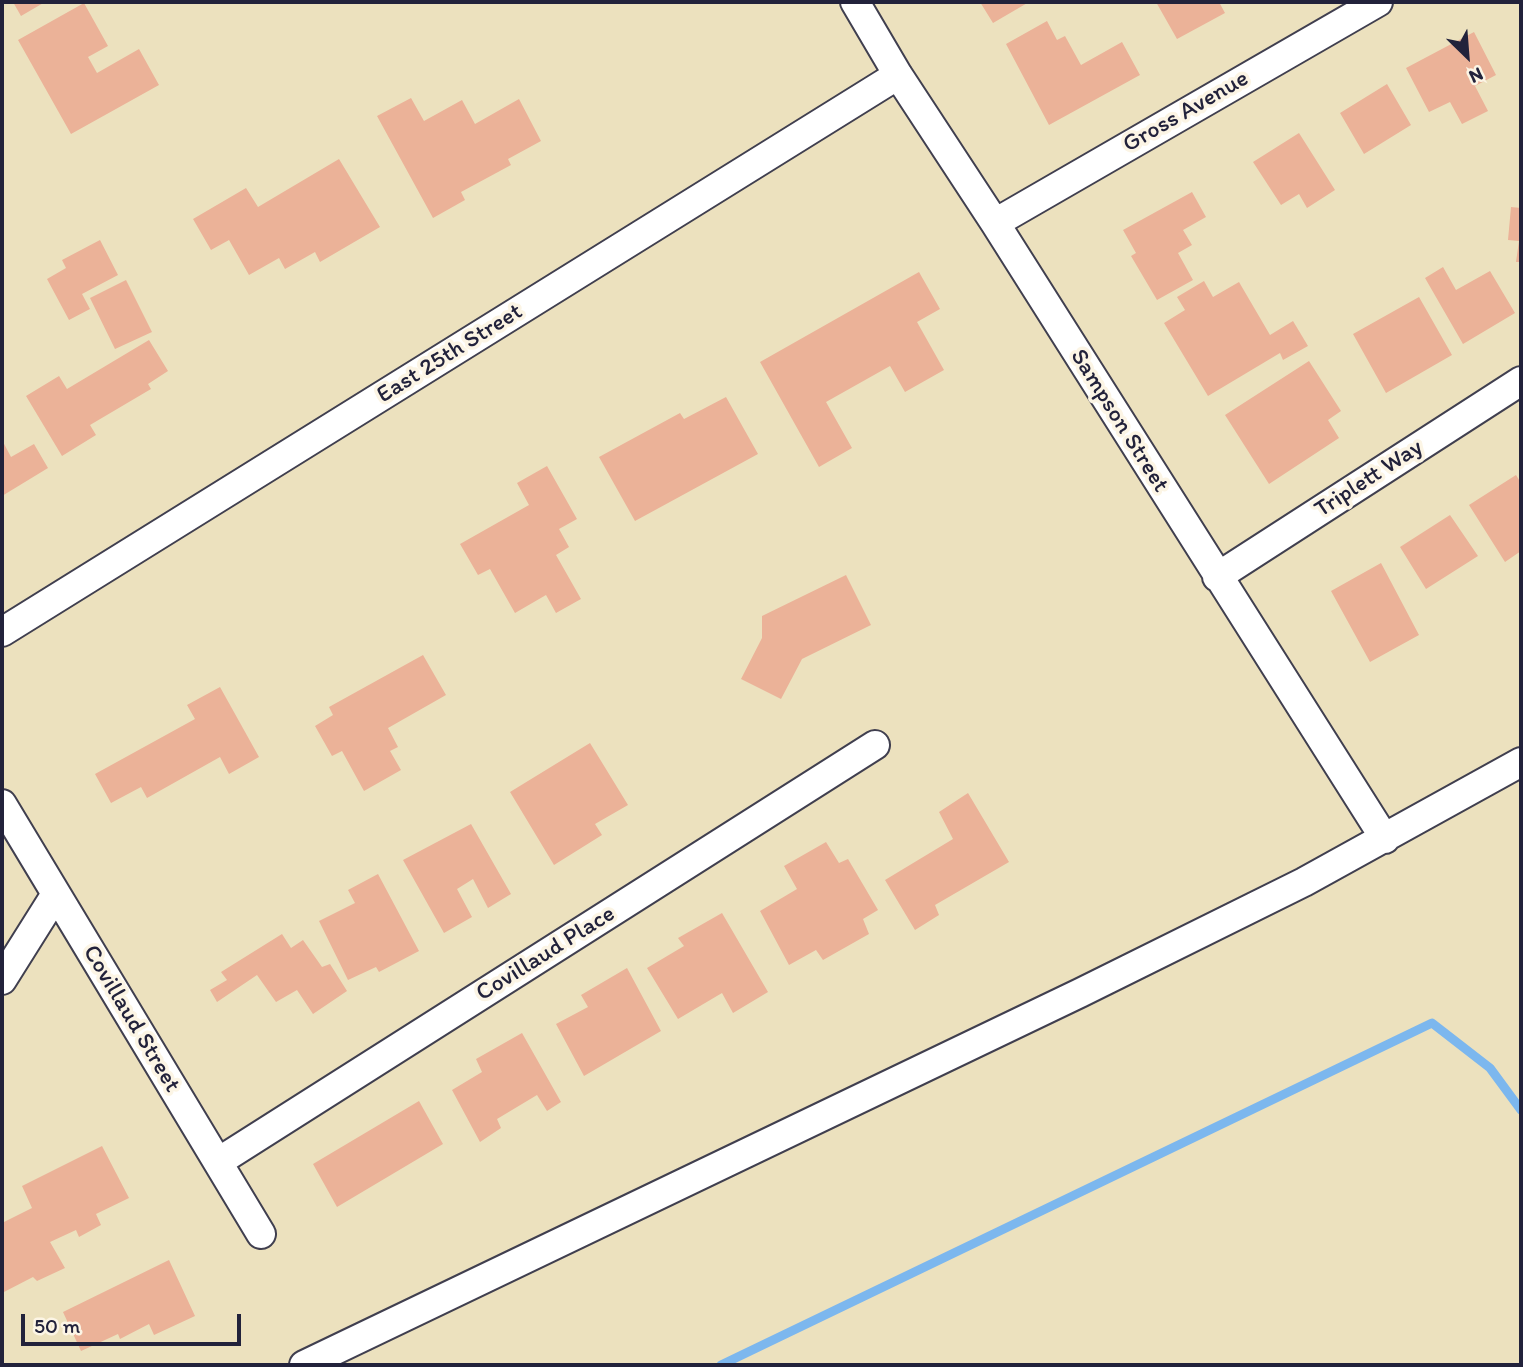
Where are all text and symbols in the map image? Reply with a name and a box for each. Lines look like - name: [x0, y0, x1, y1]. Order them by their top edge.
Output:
- north arrow: [1432, 21, 1502, 91]
- text: N: [1465, 62, 1487, 89]
- street label: Gross Avenue: [1118, 64, 1254, 160]
- street label: East 25th Street: [372, 298, 528, 410]
- street label: Sampson Street: [1063, 344, 1175, 498]
- street label: Triplett Way: [1310, 433, 1428, 525]
- street label: Covillaud Place: [471, 900, 621, 1008]
- street label: Covillaud Street: [76, 940, 186, 1098]
- scale bar: [24, 1300, 245, 1344]
- text: 50 m: [34, 1313, 80, 1338]

